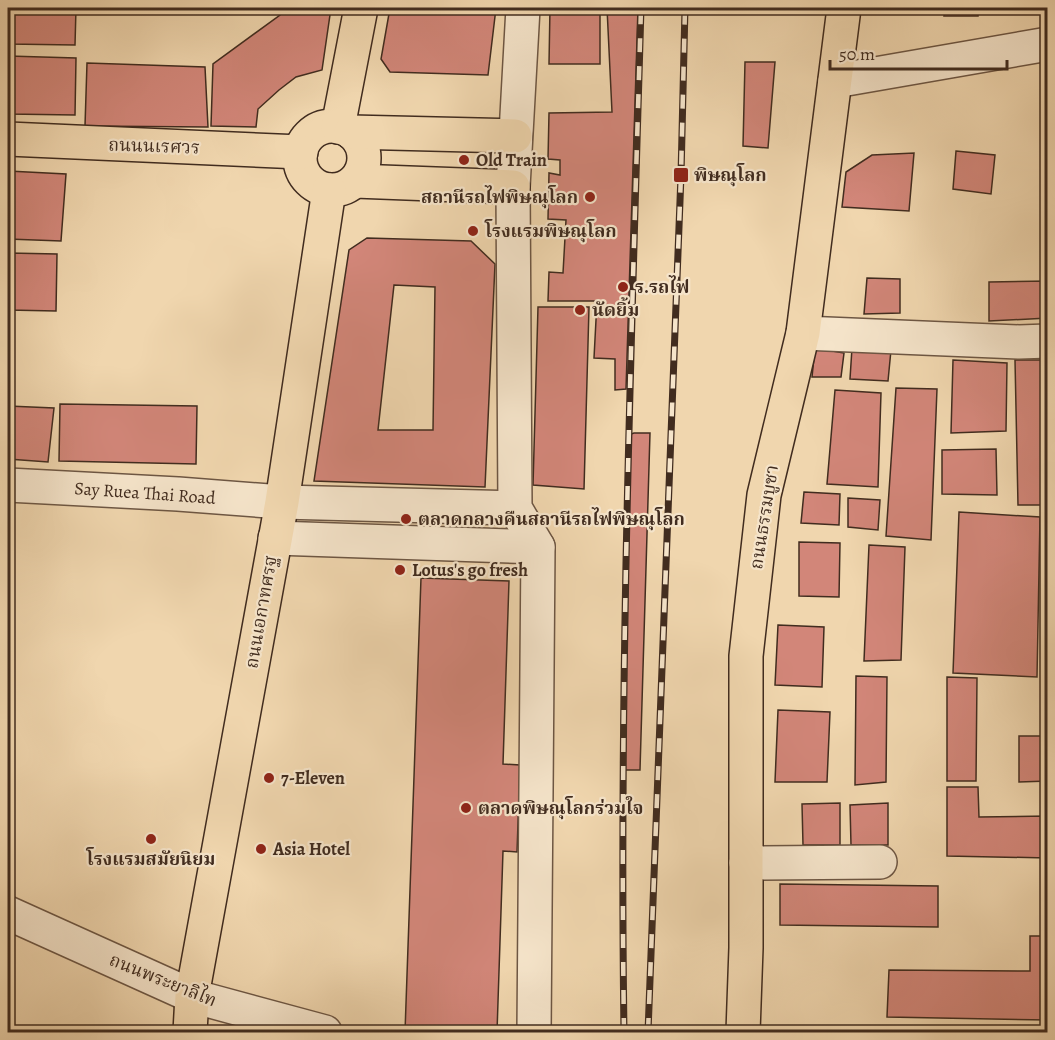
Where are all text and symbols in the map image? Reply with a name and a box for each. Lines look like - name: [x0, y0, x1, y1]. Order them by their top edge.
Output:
- scale bar: [830, 33, 1007, 71]
- text: 50 m: [839, 42, 875, 66]
- street label: ถนนนเรศวร: [108, 132, 200, 160]
- place label: Old Train: [476, 148, 547, 172]
- marker: Old Train: [457, 153, 471, 167]
- place label: พิษณุโลก: [694, 163, 767, 187]
- marker: พิษณุโลก: [672, 166, 690, 184]
- place label: สถานีรถไฟพิษณุโลก: [421, 185, 578, 209]
- marker: สถานีรถไฟพิษณุโลก: [583, 190, 597, 204]
- place label: โรงแรมพิษณุโลก: [484, 219, 617, 243]
- marker: โรงแรมพิษณุโลก: [466, 224, 480, 238]
- place label: ร.รถไฟ: [635, 275, 689, 299]
- marker: ร.รถไฟ: [616, 280, 630, 294]
- place label: นัดยิ้ม: [592, 297, 639, 322]
- marker: นัดยิ้ม: [573, 303, 587, 317]
- street label: ถนนธรรมบูชา: [744, 463, 784, 571]
- street label: Say Ruea Thai Road: [74, 476, 217, 510]
- place label: ตลาดกลางคืนสถานีรถไฟพิษณุโลก: [418, 507, 685, 531]
- marker: ตลาดกลางคืนสถานีรถไฟพิษณุโลก: [399, 512, 413, 526]
- street label: ถนนเอกาทศรฐ: [239, 554, 283, 670]
- place label: Lotus's go fresh: [412, 558, 528, 582]
- marker: Lotus's go fresh: [393, 563, 407, 577]
- place label: 7-Eleven: [281, 766, 345, 790]
- marker: 7-Eleven: [262, 771, 276, 785]
- place label: ตลาดพิษณุโลกร่วมใจ: [478, 796, 644, 820]
- marker: ตลาดพิษณุโลกร่วมใจ: [459, 801, 473, 815]
- marker: โรงแรมสมัยนิยม: [144, 832, 158, 846]
- place label: Asia Hotel: [272, 837, 350, 861]
- marker: Asia Hotel: [254, 842, 268, 856]
- place label: โรงแรมสมัยนิยม: [86, 847, 215, 871]
- street label: ถนนพระยาลิไท: [106, 948, 220, 1012]

